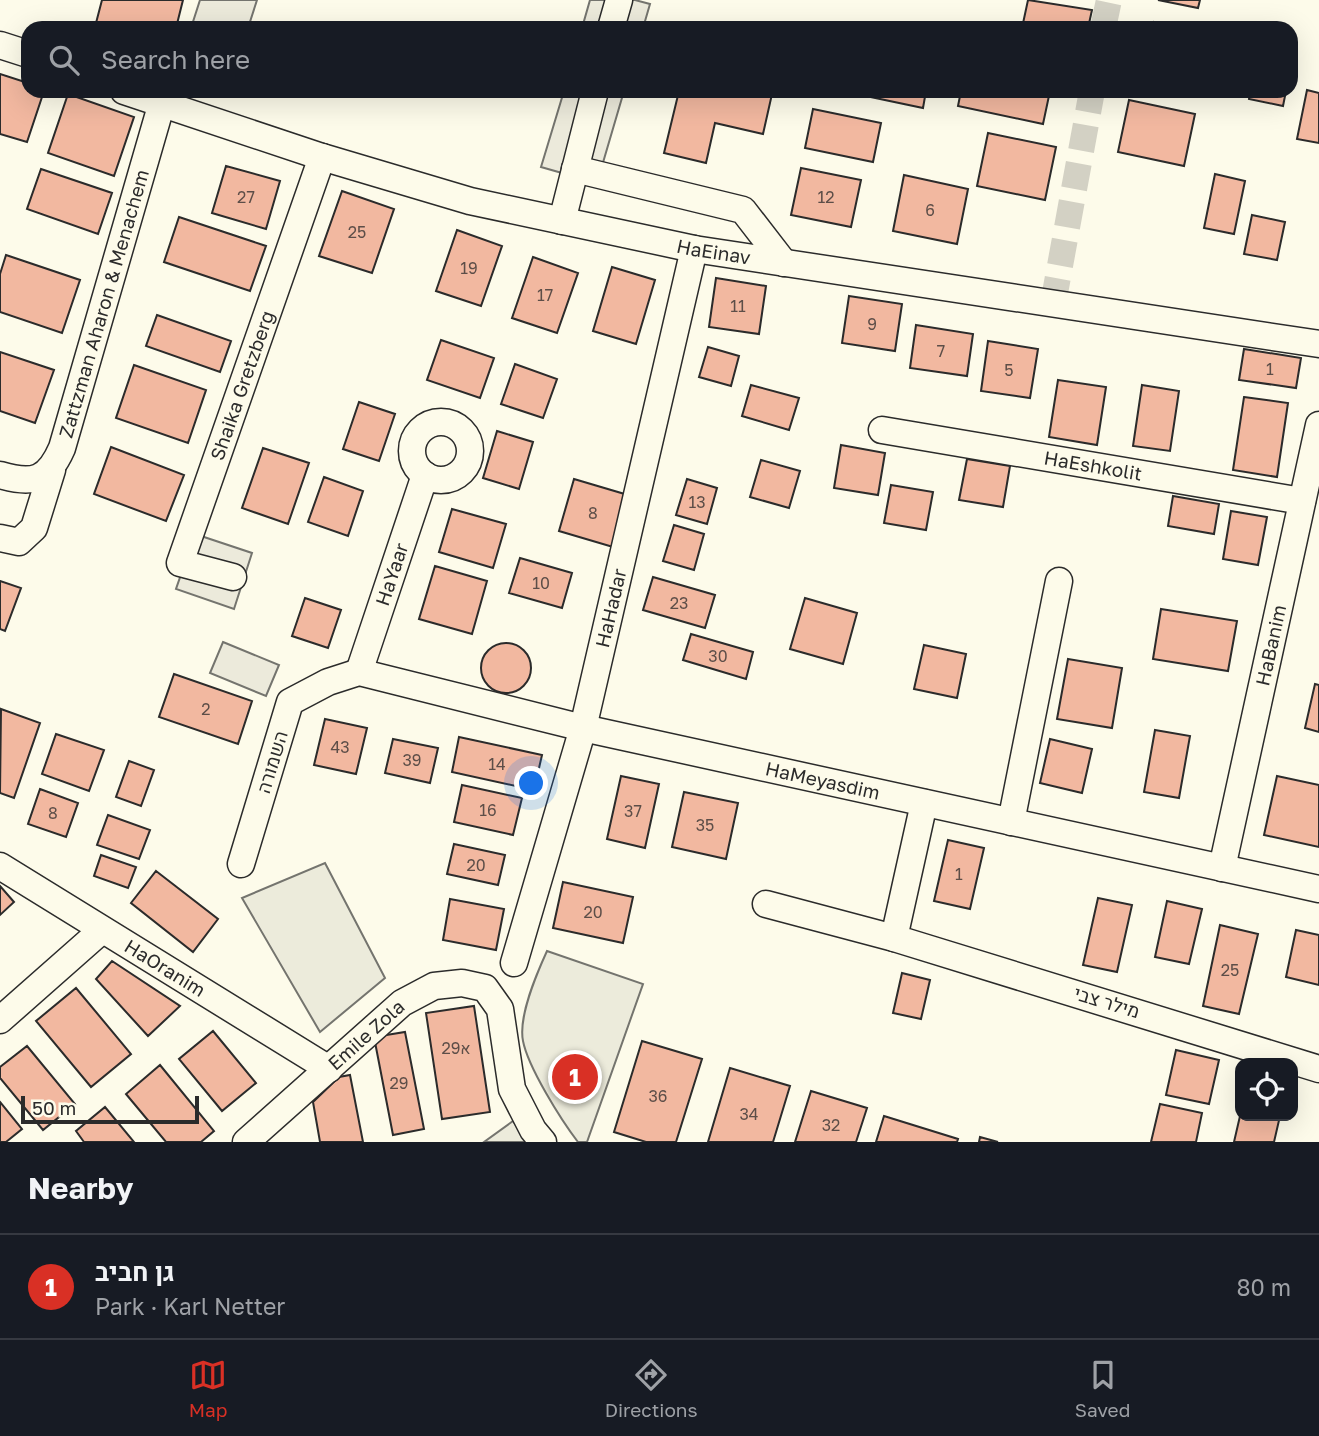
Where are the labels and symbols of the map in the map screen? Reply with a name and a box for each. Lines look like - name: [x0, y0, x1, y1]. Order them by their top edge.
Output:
- street label: Zattzman Aharon & Menachem: [54, 166, 153, 440]
- house number: 27: [237, 187, 255, 207]
- house number: 12: [817, 187, 835, 207]
- house number: 6: [925, 200, 935, 220]
- house number: 25: [348, 222, 366, 242]
- street label: HaEinav: [675, 234, 753, 269]
- house number: 19: [460, 258, 478, 278]
- house number: 17: [537, 285, 553, 305]
- house number: 11: [730, 296, 746, 316]
- street label: Shaika Gretzberg: [205, 307, 278, 463]
- house number: 9: [867, 314, 877, 334]
- house number: 7: [937, 341, 945, 361]
- house number: 1: [1266, 359, 1274, 379]
- house number: 5: [1004, 360, 1014, 380]
- street label: HaEshkolit: [1042, 446, 1144, 485]
- house number: 13: [688, 492, 706, 512]
- house number: 8: [588, 503, 598, 523]
- street label: HaYaar: [370, 539, 413, 609]
- street label: HaHadar: [590, 566, 631, 650]
- house number: 10: [532, 573, 550, 593]
- house number: 23: [670, 593, 688, 613]
- street label: HaBanim: [1250, 603, 1290, 688]
- house number: 30: [708, 646, 728, 666]
- house number: 2: [201, 699, 211, 719]
- street label: השמורה: [251, 728, 292, 796]
- house number: 43: [330, 737, 350, 757]
- house number: 39: [402, 750, 422, 770]
- house number: 14: [488, 754, 506, 774]
- street label: HaMeyasdim: [763, 756, 882, 804]
- your location: [514, 766, 548, 800]
- house number: 16: [479, 800, 497, 820]
- house number: 37: [624, 801, 642, 821]
- house number: 8: [48, 803, 58, 823]
- house number: 35: [696, 815, 714, 835]
- house number: 20: [466, 855, 486, 875]
- house number: 1: [955, 864, 963, 884]
- house number: 20: [583, 902, 603, 922]
- street label: HaOranim: [121, 934, 210, 1001]
- house number: 25: [1221, 960, 1239, 980]
- street label: מילר צבי: [1071, 981, 1143, 1022]
- street label: Emile Zola: [323, 995, 409, 1075]
- house number: 29א: [441, 1038, 471, 1058]
- pin: 1: [552, 1051, 598, 1103]
- house number: 29: [390, 1073, 408, 1093]
- house number: 36: [648, 1086, 668, 1106]
- scale bar: [21, 1093, 200, 1125]
- house number: 34: [739, 1104, 759, 1124]
- house number: 32: [822, 1115, 840, 1135]

